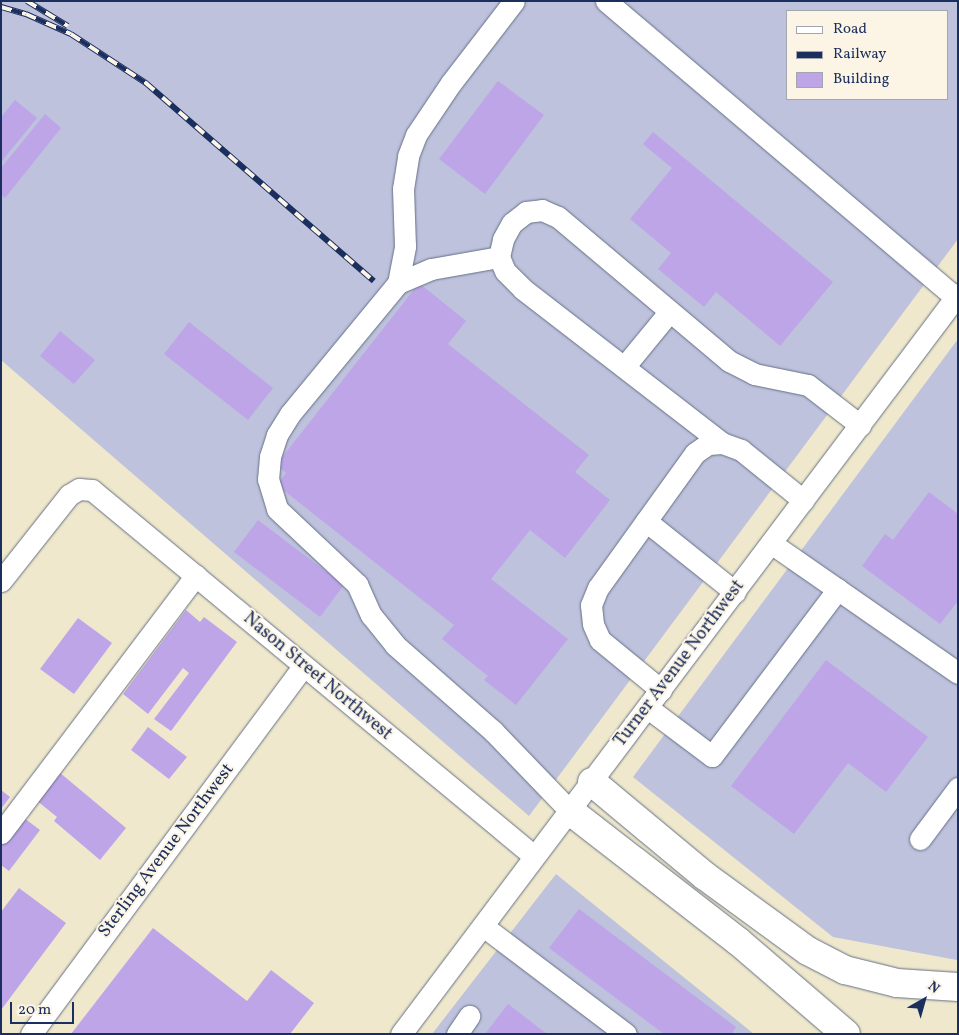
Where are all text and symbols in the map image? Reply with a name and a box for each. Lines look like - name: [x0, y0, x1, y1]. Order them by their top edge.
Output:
- legend: [786, 10, 949, 100]
- text: Road: [833, 19, 867, 40]
- text: Railway: [833, 44, 886, 65]
- text: Building: [833, 69, 889, 90]
- street label: Turner Avenue Northwest: [610, 576, 750, 752]
- street label: Nason Street Northwest: [238, 608, 396, 746]
- street label: Sterling Avenue Northwest: [95, 760, 239, 942]
- north arrow: [899, 975, 949, 1025]
- text: N: [924, 977, 943, 998]
- scale bar: [12, 992, 76, 1024]
- text: 20 m: [18, 1000, 51, 1021]

